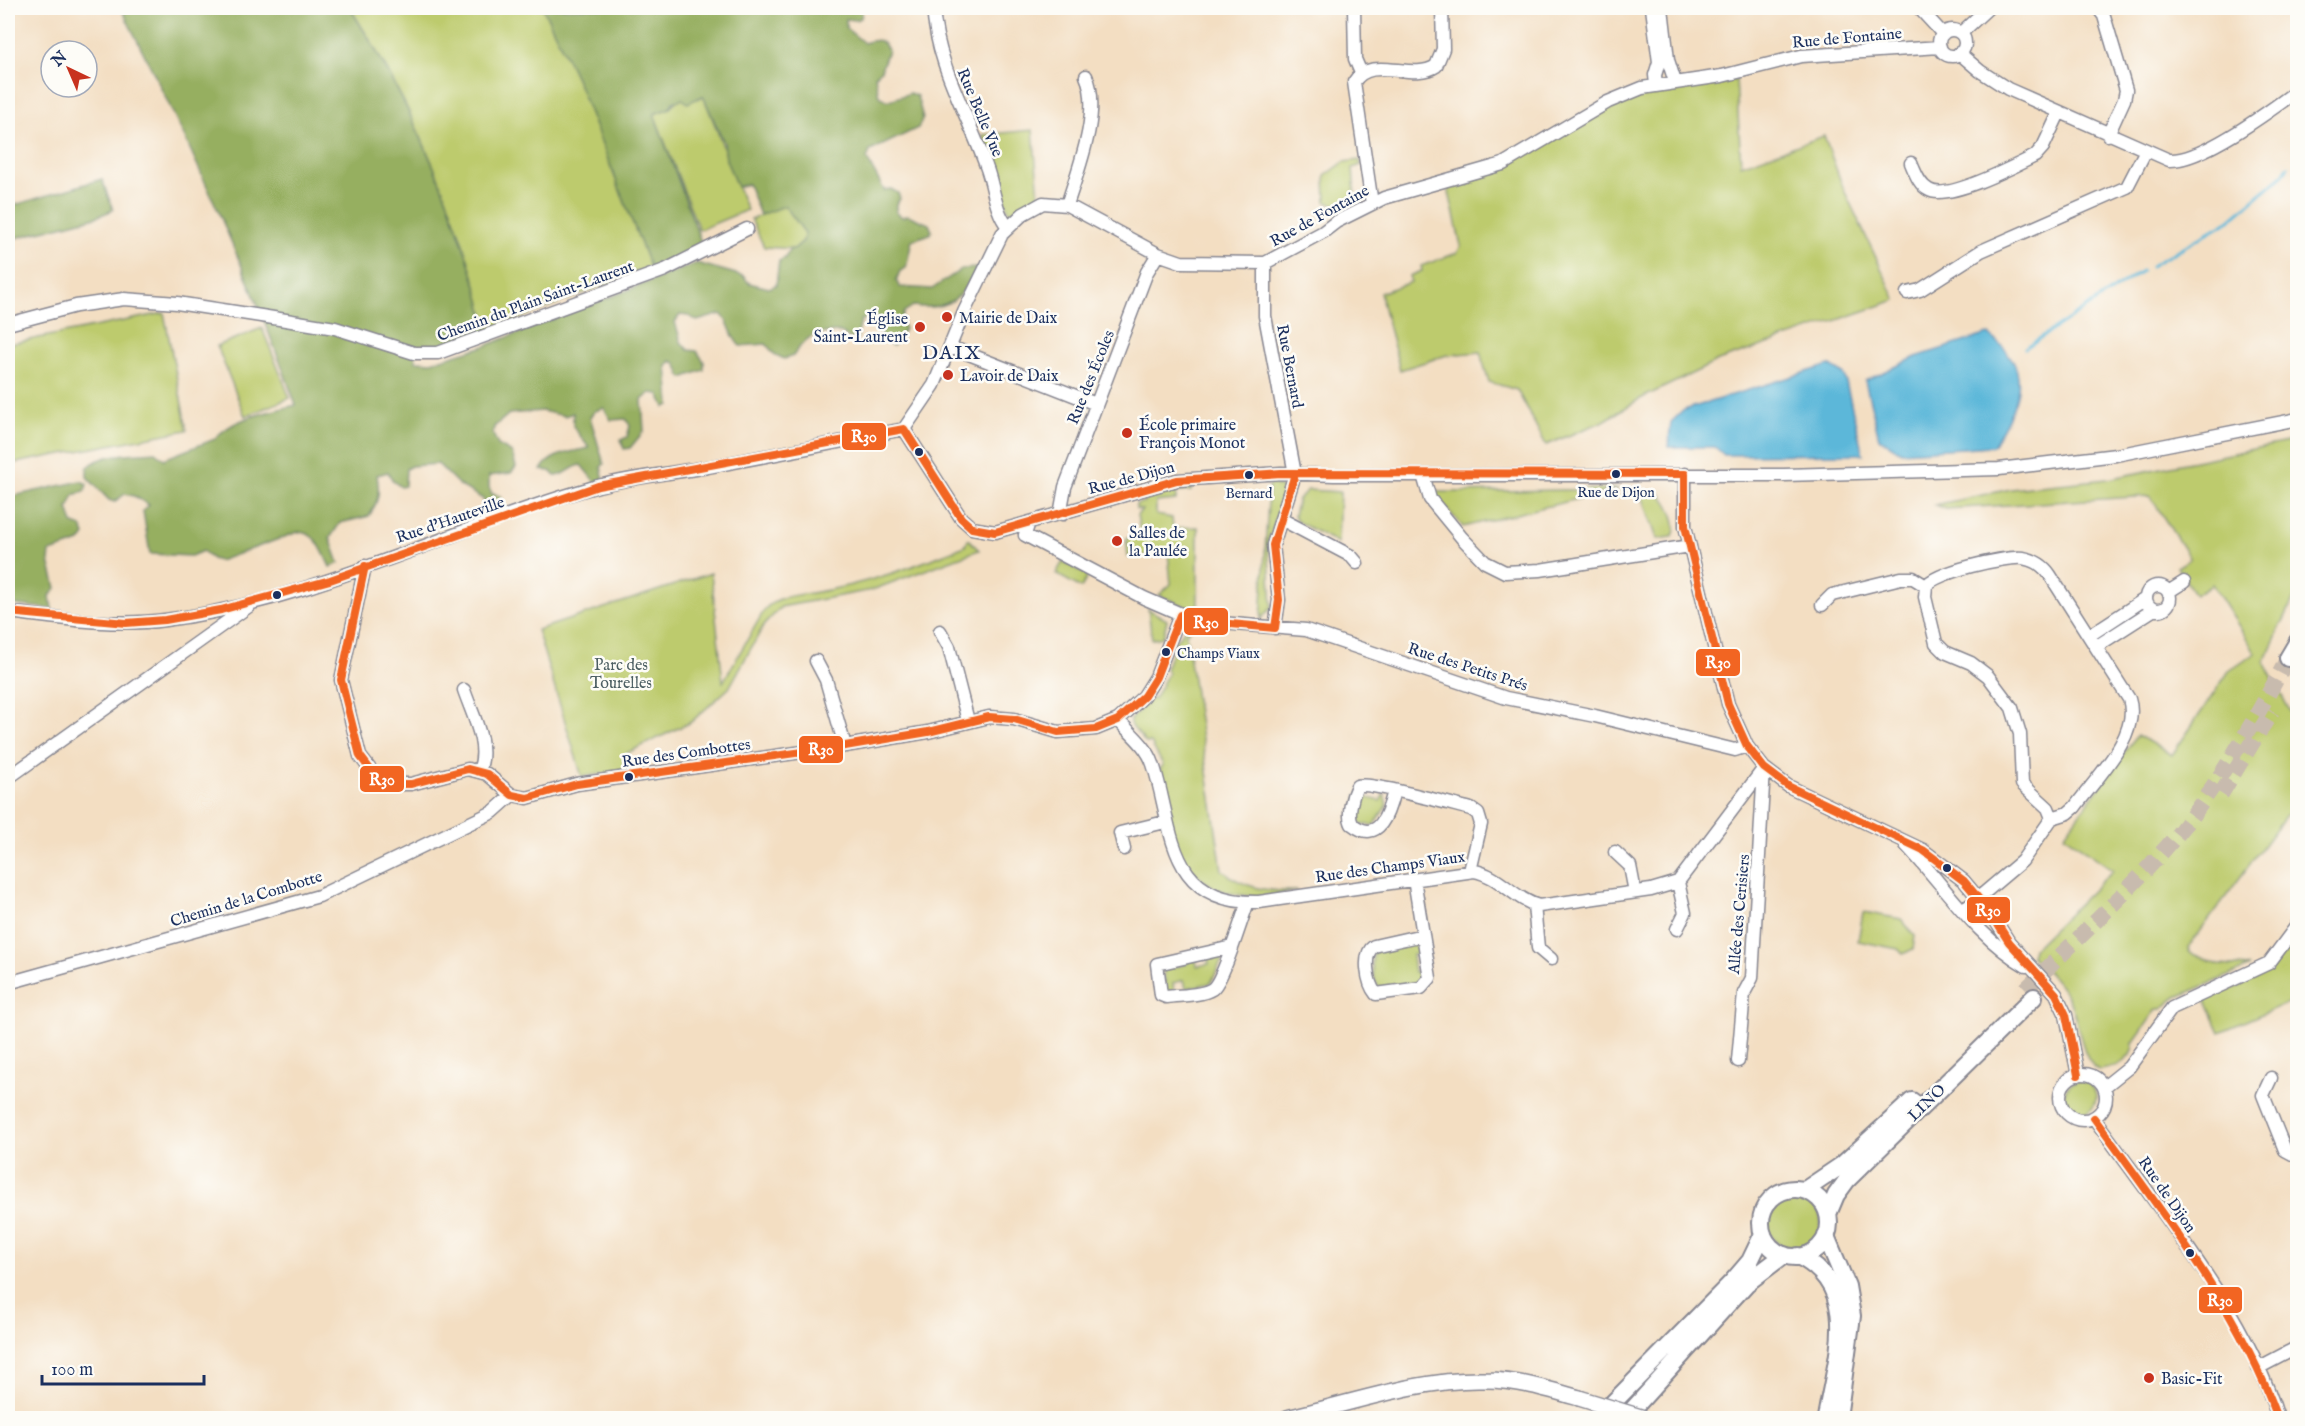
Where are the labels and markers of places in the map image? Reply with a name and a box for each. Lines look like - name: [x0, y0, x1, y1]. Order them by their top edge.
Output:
- place label: Église Saint-Laurent: [813, 308, 909, 348]
- place label: Mairie de Daix: [959, 309, 1058, 329]
- marker: Mairie de Daix: [940, 310, 954, 324]
- marker: Église Saint-Laurent: [913, 320, 927, 334]
- place label: Lavoir de Daix: [960, 367, 1059, 387]
- marker: Lavoir de Daix: [941, 368, 955, 382]
- place label: École primaire François Monot: [1139, 414, 1246, 454]
- marker: École primaire François Monot: [1120, 426, 1134, 440]
- unlabelled marker: [913, 446, 925, 458]
- marker: Rue de Dijon: [1610, 468, 1622, 480]
- marker: Bernard: [1243, 469, 1255, 481]
- place label: Rue de Dijon: [1577, 484, 1655, 502]
- place label: Bernard: [1226, 485, 1273, 503]
- place label: Salles de la Paulée: [1129, 524, 1187, 562]
- marker: Salles de la Paulée: [1110, 534, 1124, 548]
- unlabelled marker: [271, 589, 283, 601]
- place label: Champs Viaux: [1177, 645, 1260, 663]
- marker: Champs Viaux: [1160, 646, 1172, 658]
- unlabelled marker: [623, 771, 635, 783]
- unlabelled marker: [1941, 862, 1953, 874]
- unlabelled marker: [2184, 1247, 2196, 1259]
- place label: Basic-Fit: [2161, 1370, 2223, 1390]
- marker: Basic-Fit: [2142, 1371, 2156, 1385]

